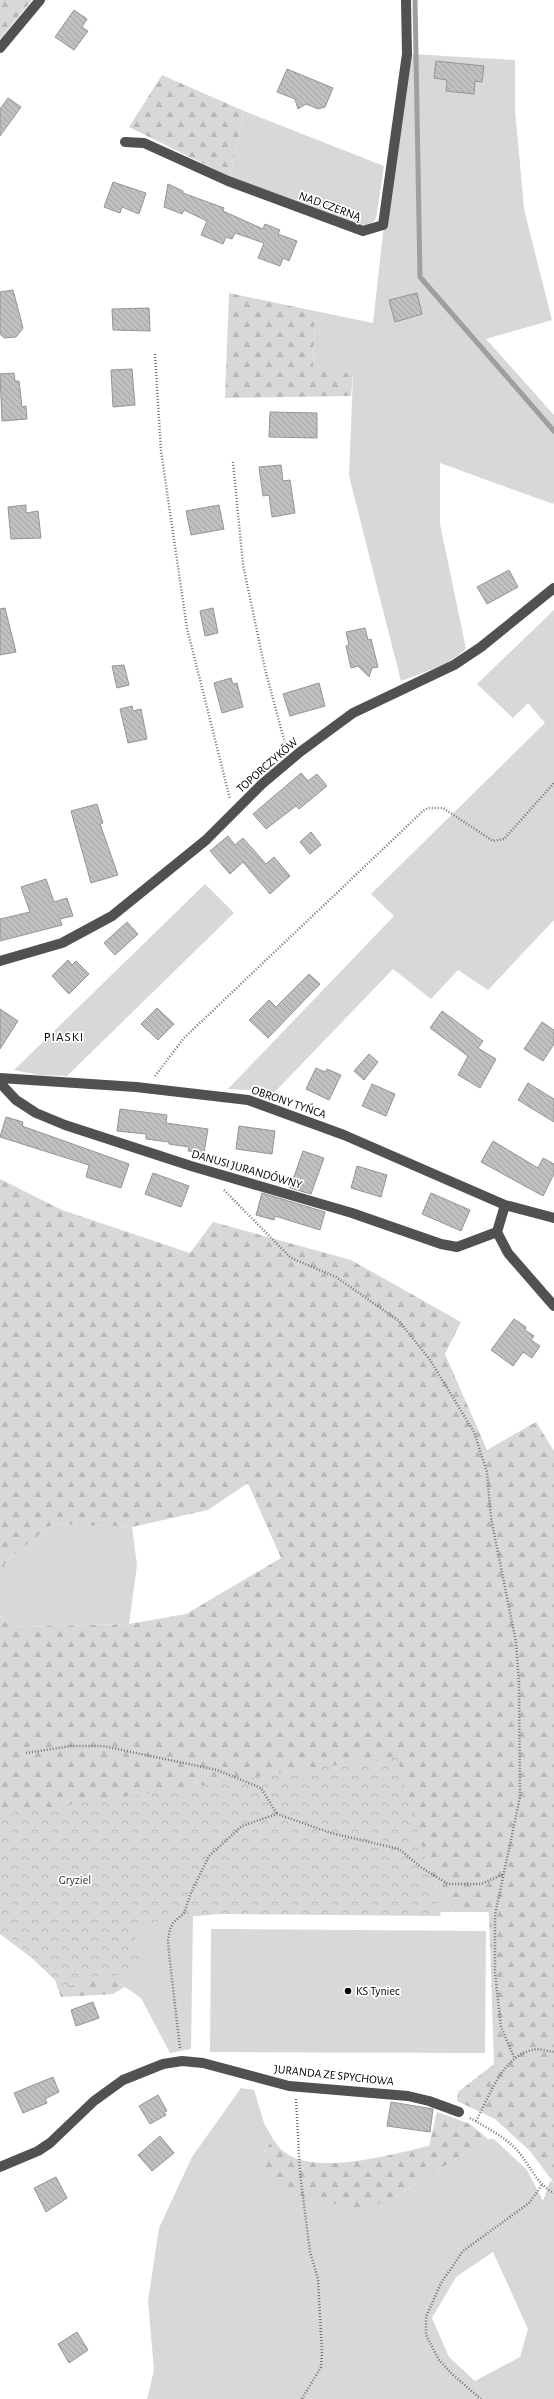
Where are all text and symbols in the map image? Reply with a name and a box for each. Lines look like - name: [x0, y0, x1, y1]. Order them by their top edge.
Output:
- street label: NAD CZERNĄ: [297, 189, 363, 223]
- street label: TOPORCZYKÓW: [233, 734, 300, 795]
- district label: PIASKI: [44, 1031, 84, 1044]
- street label: OBRONY TYŃCA: [250, 1083, 328, 1120]
- street label: DANUSI JURANDÓWNY: [190, 1146, 305, 1191]
- park label: Gryziel: [59, 1874, 91, 1887]
- place label: KS Tyniec: [356, 1985, 400, 1998]
- marker: KS Tyniec: [343, 1986, 353, 1996]
- street label: JURANDA ZE SPYCHOWA: [274, 2063, 395, 2087]

